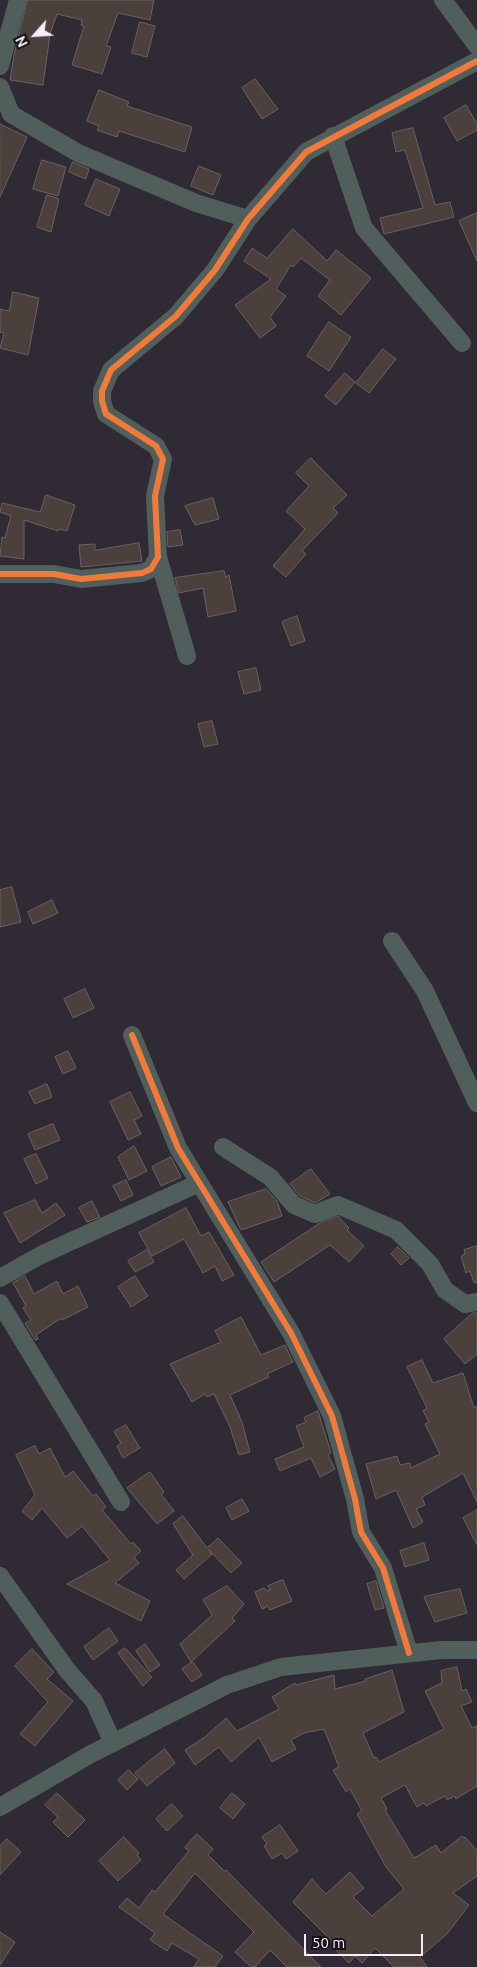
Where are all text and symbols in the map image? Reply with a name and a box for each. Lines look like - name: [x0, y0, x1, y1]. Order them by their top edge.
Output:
- north arrow: [10, 10, 60, 60]
- text: N: [12, 33, 31, 50]
- scale bar: [307, 1924, 426, 1956]
- text: 50 m: [312, 1934, 345, 1951]

